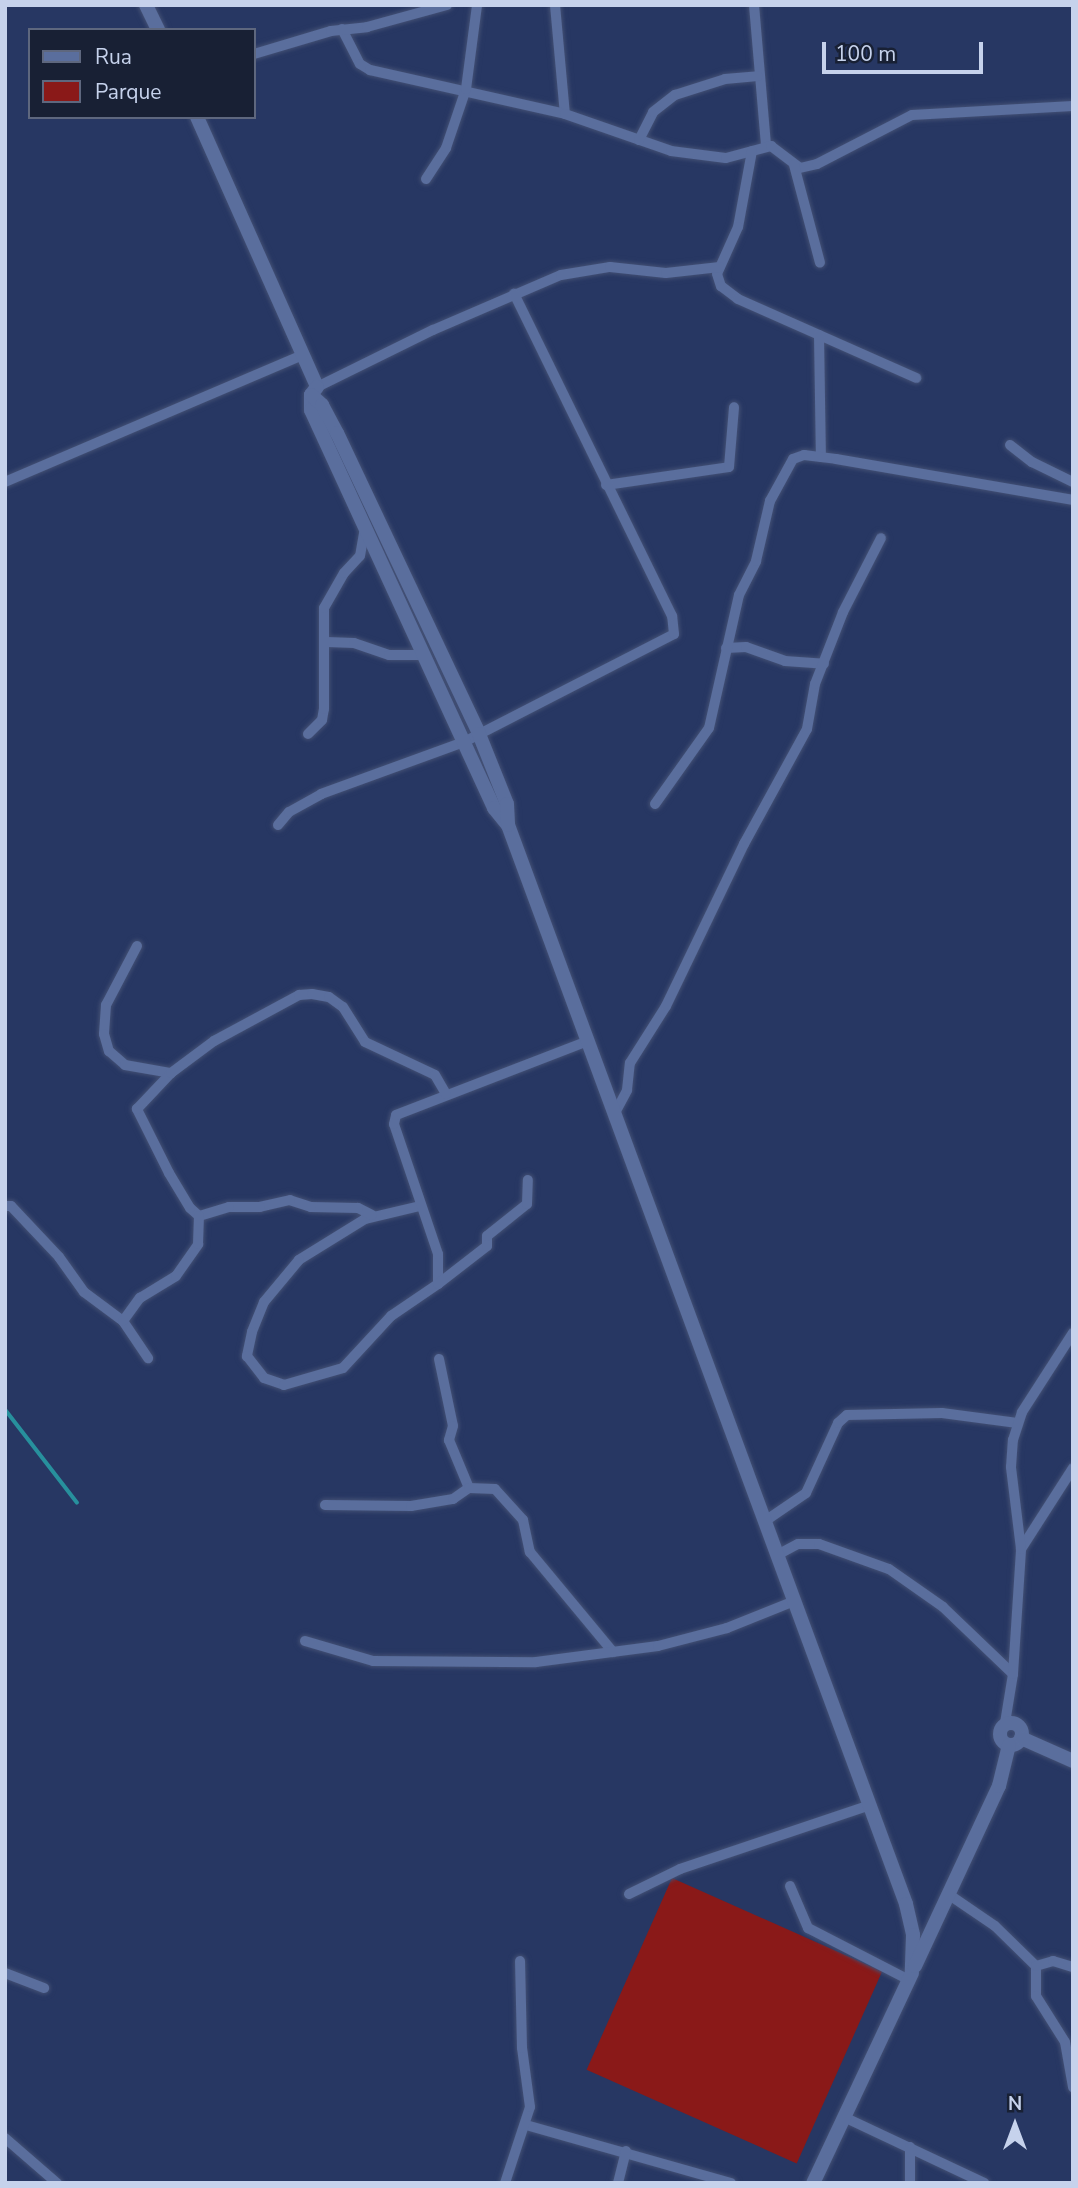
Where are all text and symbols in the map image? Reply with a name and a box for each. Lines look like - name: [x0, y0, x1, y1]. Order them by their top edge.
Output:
- legend: [28, 28, 256, 119]
- scale bar: [826, 28, 987, 72]
- text: 100 m: [835, 40, 896, 68]
- text: Rua: [95, 43, 132, 71]
- text: Parque: [95, 78, 162, 106]
- north arrow: [980, 2090, 1050, 2160]
- text: N: [1008, 2091, 1022, 2117]

